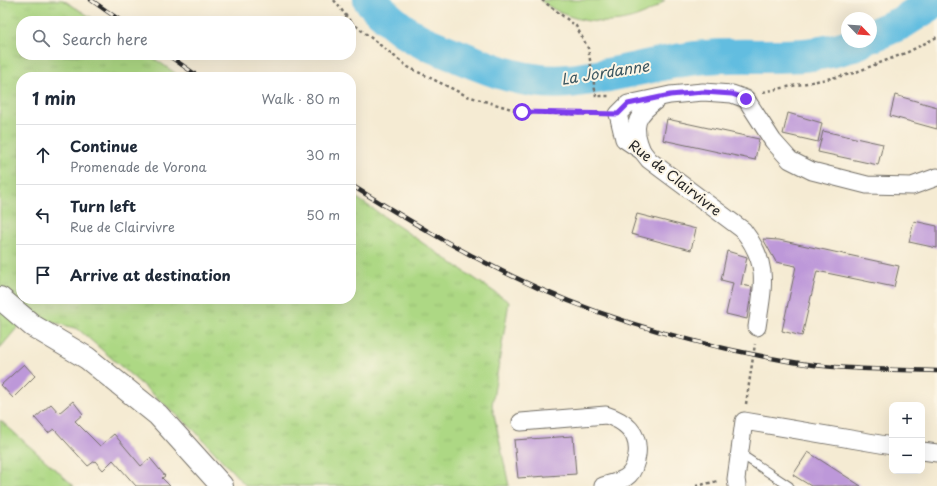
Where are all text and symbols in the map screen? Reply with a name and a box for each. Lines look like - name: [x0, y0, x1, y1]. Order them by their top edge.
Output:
- north arrow: [841, 12, 877, 48]
- search box: [16, 16, 356, 60]
- icon: search: [30, 27, 52, 49]
- text: Search here: [62, 27, 148, 50]
- water label: La Jordanne: [559, 53, 651, 90]
- text: 1 min: [32, 85, 76, 111]
- text: Walk · 80 m: [262, 89, 340, 108]
- route end: [737, 90, 755, 108]
- route start: [513, 103, 531, 121]
- text: Continue: [70, 134, 138, 157]
- street label: Rue de Clairvivre: [624, 135, 726, 221]
- icon: ahead: [32, 144, 54, 166]
- text: 30 m: [306, 145, 340, 164]
- text: Promenade de Vorona: [70, 157, 207, 176]
- text: Turn left: [70, 194, 136, 217]
- icon: left: [32, 204, 54, 226]
- text: 50 m: [306, 205, 340, 224]
- text: Rue de Clairvivre: [70, 217, 175, 236]
- text: Arrive at destination: [70, 263, 231, 286]
- icon: arrive: [32, 264, 54, 286]
- map controls: [889, 402, 925, 474]
- button: +: [889, 402, 925, 438]
- button: −: [889, 438, 925, 474]

